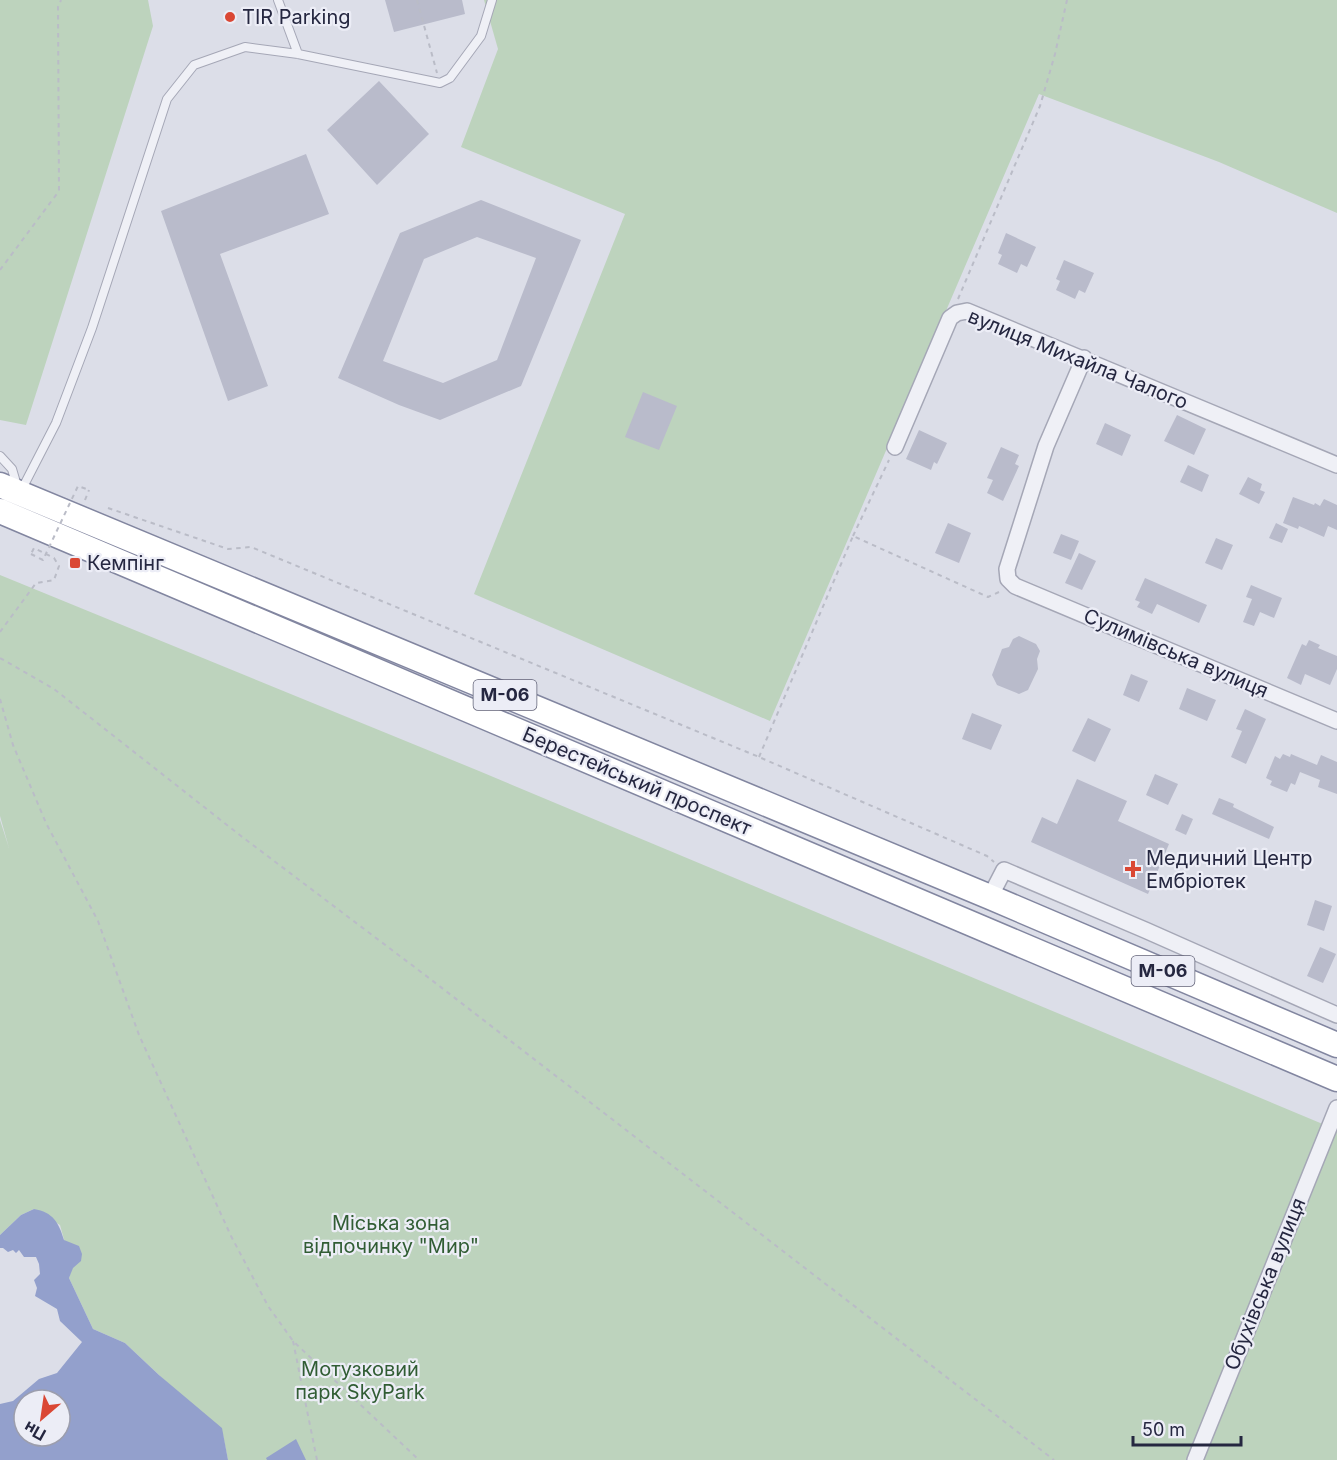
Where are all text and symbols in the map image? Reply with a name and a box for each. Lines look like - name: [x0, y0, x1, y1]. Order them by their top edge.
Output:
- place label: TIR Parking: [242, 5, 351, 29]
- marker: TIR Parking: [223, 10, 237, 24]
- street label: вулиця Михайла Чалого: [965, 304, 1191, 414]
- place label: Кемпінг: [87, 551, 164, 575]
- marker: Кемпінг: [68, 556, 82, 570]
- street label: Сулимівська вулиця: [1080, 603, 1272, 703]
- road number: М-06: [474, 680, 536, 710]
- street label: Берестейський проспект: [519, 722, 756, 840]
- place label: Медичний Центр Ембріотек: [1146, 846, 1313, 893]
- marker: Медичний Центр Ембріотек: [1124, 860, 1142, 878]
- road number: М-06: [1132, 956, 1194, 986]
- street label: Обухівська вулиця: [1219, 1194, 1311, 1374]
- park label: Міська зона відпочинку "Мир": [303, 1211, 479, 1258]
- park label: Мотузковий парк SkyPark: [295, 1357, 425, 1404]
- north arrow: [12, 1388, 72, 1448]
- scale bar: [1133, 1409, 1241, 1447]
- text: Пн: [20, 1417, 49, 1445]
- text: 50 m: [1142, 1419, 1185, 1440]

